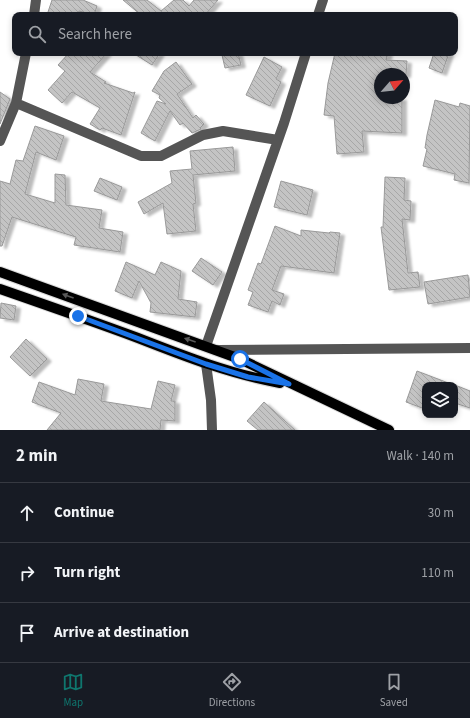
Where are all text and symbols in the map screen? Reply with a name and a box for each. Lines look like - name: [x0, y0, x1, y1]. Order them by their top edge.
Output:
- search box: [12, 12, 458, 56]
- icon: search: [26, 23, 48, 45]
- text: Search here: [58, 24, 132, 45]
- north arrow: [374, 68, 410, 104]
- one-way arrow: [61, 293, 73, 299]
- route end: [69, 307, 87, 325]
- one-way arrow: [183, 337, 195, 343]
- route start: [231, 350, 249, 368]
- map controls: [422, 382, 458, 418]
- button: layers: [422, 382, 458, 418]
- text: 2 min: [16, 444, 57, 468]
- text: Walk · 140 m: [386, 447, 454, 465]
- icon: ahead: [16, 502, 38, 524]
- text: Continue: [54, 502, 114, 523]
- text: 30 m: [428, 504, 454, 522]
- icon: right: [16, 562, 38, 584]
- text: Turn right: [54, 562, 120, 583]
- text: 110 m: [421, 564, 454, 582]
- icon: arrive: [16, 622, 38, 644]
- text: Arrive at destination: [54, 622, 189, 643]
- tab: Map: [62, 671, 84, 710]
- tab: Directions: [209, 671, 255, 710]
- tab: Saved: [380, 671, 408, 710]

